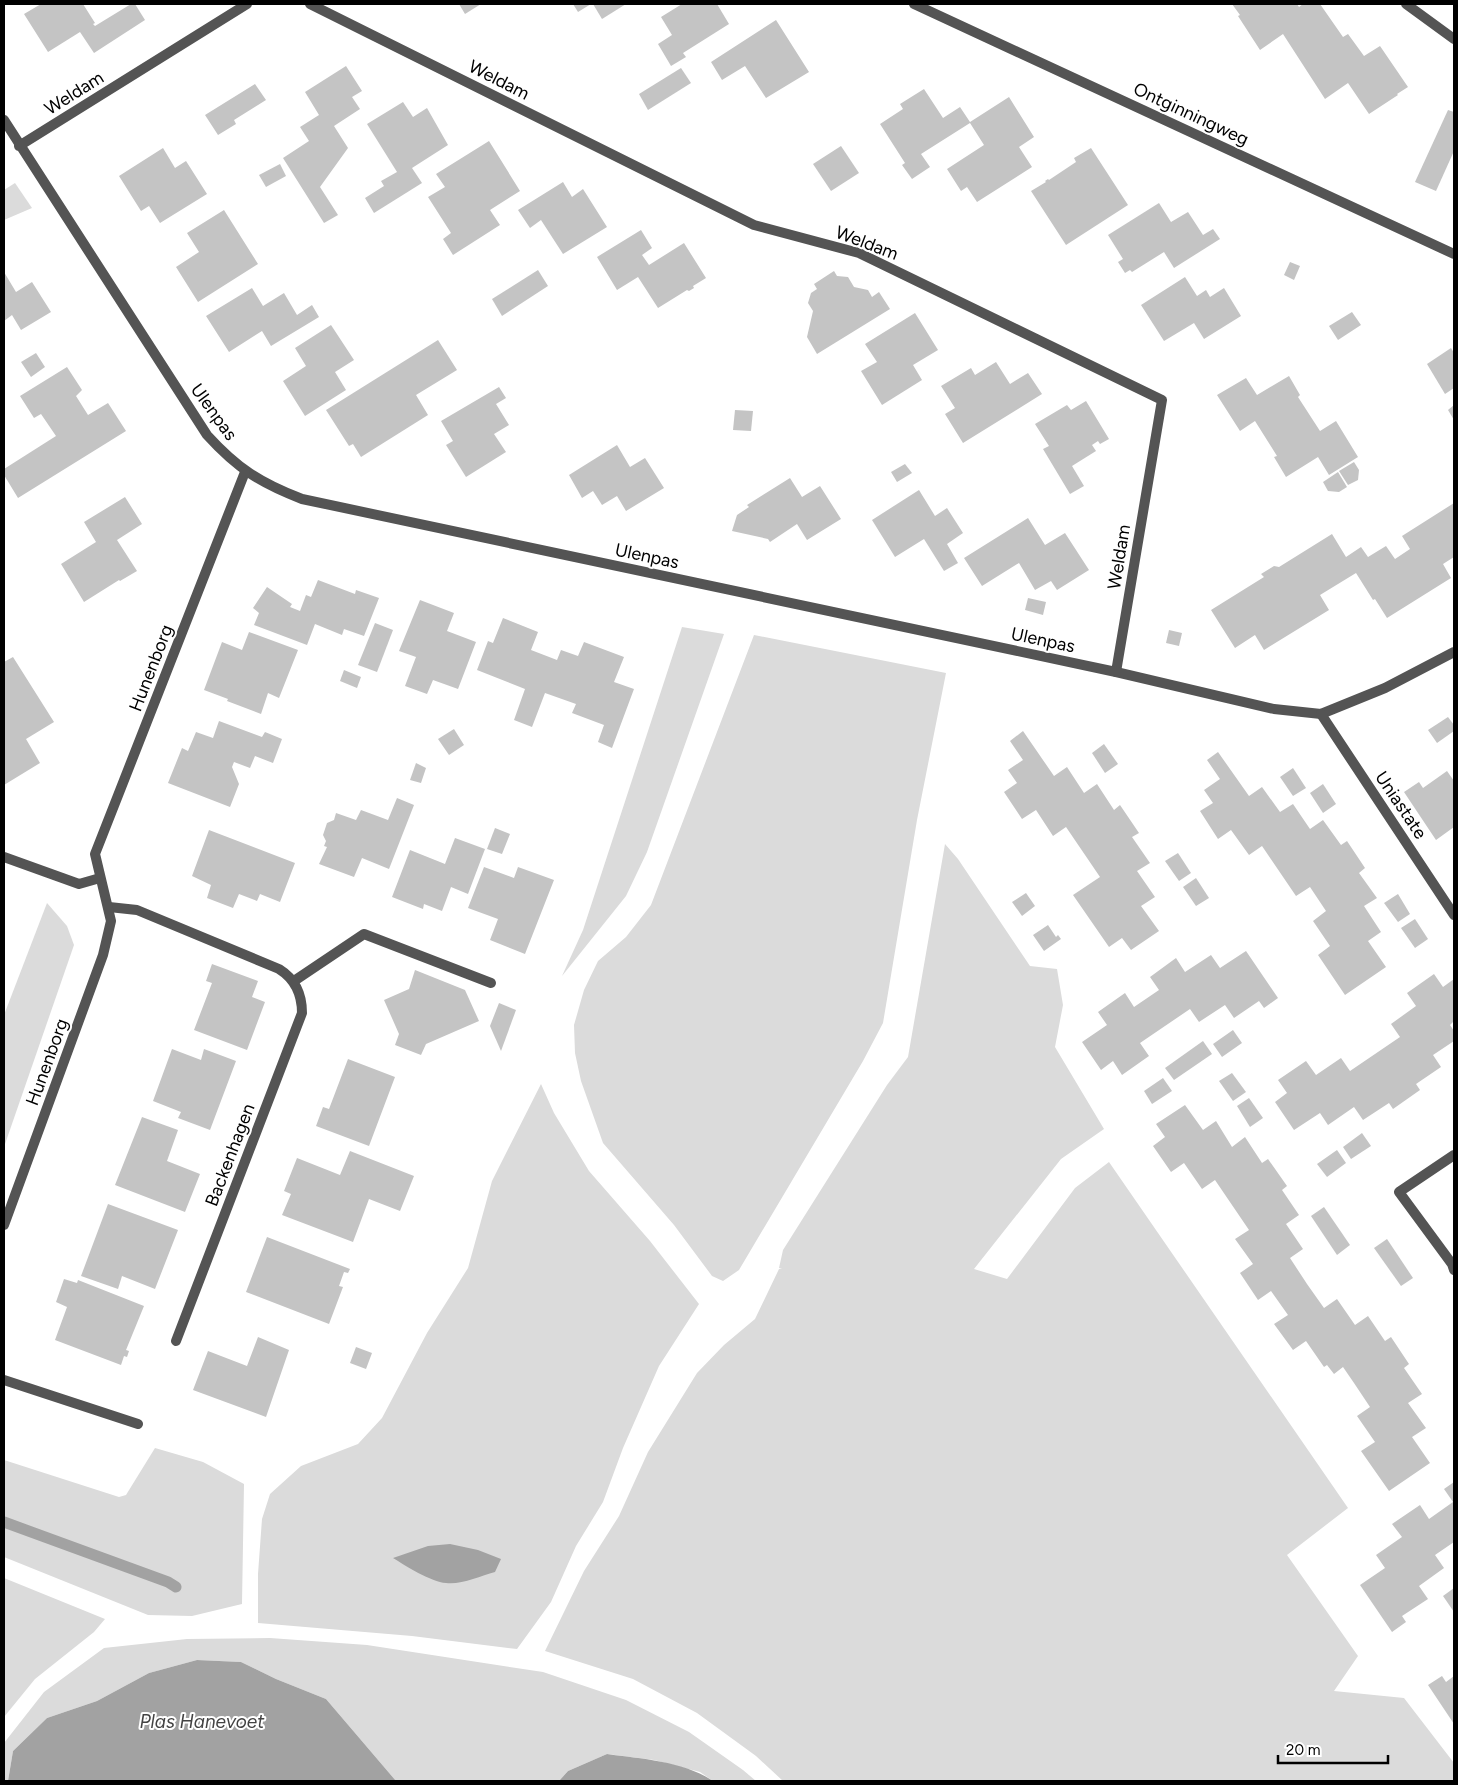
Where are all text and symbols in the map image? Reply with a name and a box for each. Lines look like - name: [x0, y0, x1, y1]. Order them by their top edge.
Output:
- street label: Weldam: [465, 55, 533, 105]
- street label: Weldam: [40, 66, 108, 120]
- street label: Ontginningweg: [1130, 78, 1252, 150]
- street label: Weldam: [833, 221, 901, 265]
- street label: Ulenpas: [186, 379, 242, 445]
- street label: Weldam: [1103, 523, 1135, 591]
- street label: Ulenpas: [613, 539, 681, 573]
- street label: Hunenborg: [124, 622, 178, 714]
- street label: Ulenpas: [1009, 623, 1077, 657]
- street label: Uniastate: [1370, 767, 1432, 843]
- street label: Hunenborg: [21, 1015, 73, 1109]
- street label: Backenhagen: [200, 1101, 260, 1209]
- water label: Plas Hanevoet: [140, 1710, 265, 1733]
- scale bar: [1278, 1732, 1388, 1764]
- text: 20 m: [1286, 1741, 1320, 1759]

